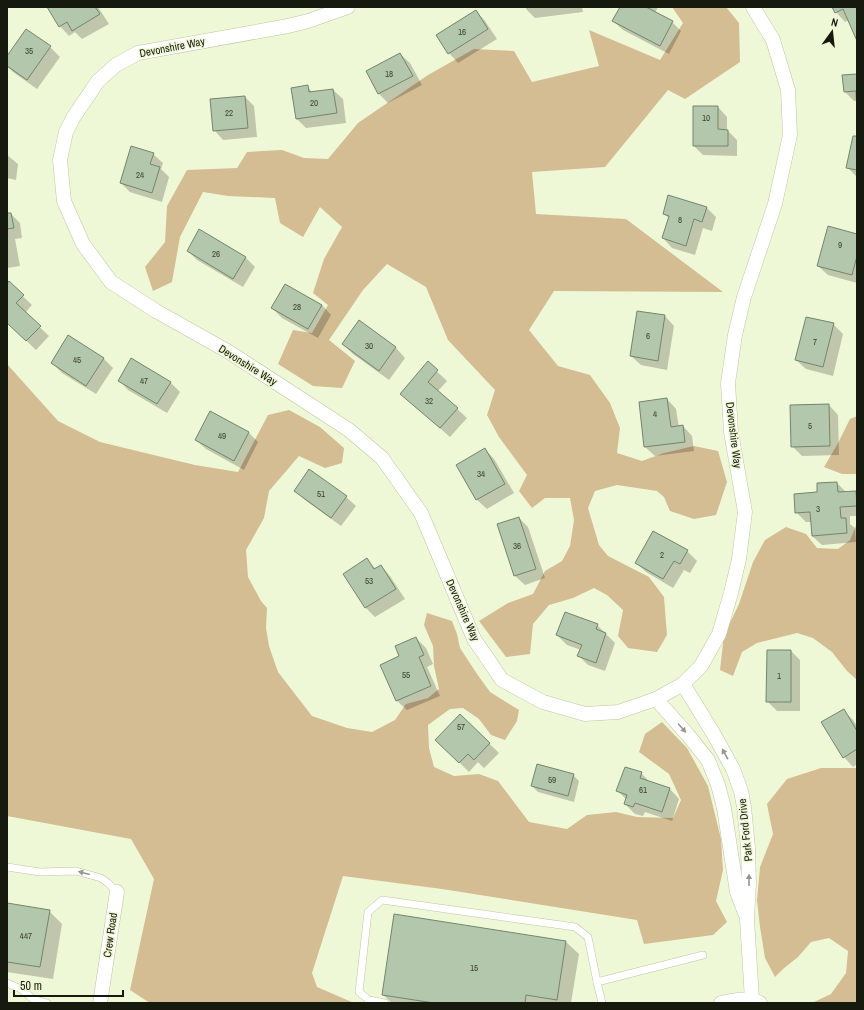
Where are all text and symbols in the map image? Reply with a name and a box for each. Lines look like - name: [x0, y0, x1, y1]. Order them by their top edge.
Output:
- north arrow: [812, 12, 852, 52]
- text: N: [830, 15, 840, 30]
- house number: 16: [458, 26, 466, 38]
- street label: Devonshire Way: [138, 34, 206, 60]
- house number: 35: [25, 45, 33, 57]
- house number: 18: [385, 68, 393, 80]
- house number: 20: [310, 97, 318, 109]
- house number: 22: [225, 107, 233, 119]
- house number: 10: [702, 112, 710, 124]
- house number: 24: [136, 169, 144, 181]
- house number: 8: [678, 214, 682, 226]
- house number: 9: [838, 239, 842, 251]
- house number: 26: [212, 248, 220, 260]
- house number: 28: [293, 301, 301, 313]
- house number: 6: [646, 330, 650, 342]
- house number: 7: [813, 336, 817, 348]
- house number: 30: [365, 340, 373, 352]
- street label: Devonshire Way: [216, 341, 280, 389]
- house number: 45: [73, 354, 81, 366]
- house number: 47: [140, 375, 148, 387]
- house number: 32: [425, 395, 433, 407]
- street label: Devonshire Way: [723, 401, 745, 469]
- house number: 4: [653, 408, 657, 420]
- house number: 5: [808, 420, 812, 432]
- house number: 49: [218, 430, 226, 442]
- house number: 34: [477, 468, 485, 480]
- house number: 51: [317, 488, 325, 500]
- house number: 3: [816, 503, 820, 515]
- house number: 36: [513, 540, 521, 552]
- house number: 2: [660, 549, 664, 561]
- house number: 53: [365, 575, 373, 587]
- street label: Devonshire Way: [443, 577, 483, 644]
- house number: 55: [402, 669, 410, 681]
- house number: 1: [777, 670, 781, 682]
- house number: 57: [457, 721, 465, 733]
- one-way arrow: [677, 723, 687, 733]
- one-way arrow: [721, 748, 728, 760]
- house number: 59: [548, 774, 556, 786]
- house number: 61: [639, 784, 647, 796]
- street label: Park Ford Drive: [735, 798, 755, 862]
- one-way arrow: [78, 870, 90, 876]
- one-way arrow: [746, 873, 752, 886]
- street label: Crew Road: [100, 912, 120, 958]
- house number: 447: [20, 930, 32, 942]
- house number: 15: [470, 962, 478, 974]
- scale bar: [14, 972, 123, 998]
- text: 50 m: [20, 978, 42, 994]

